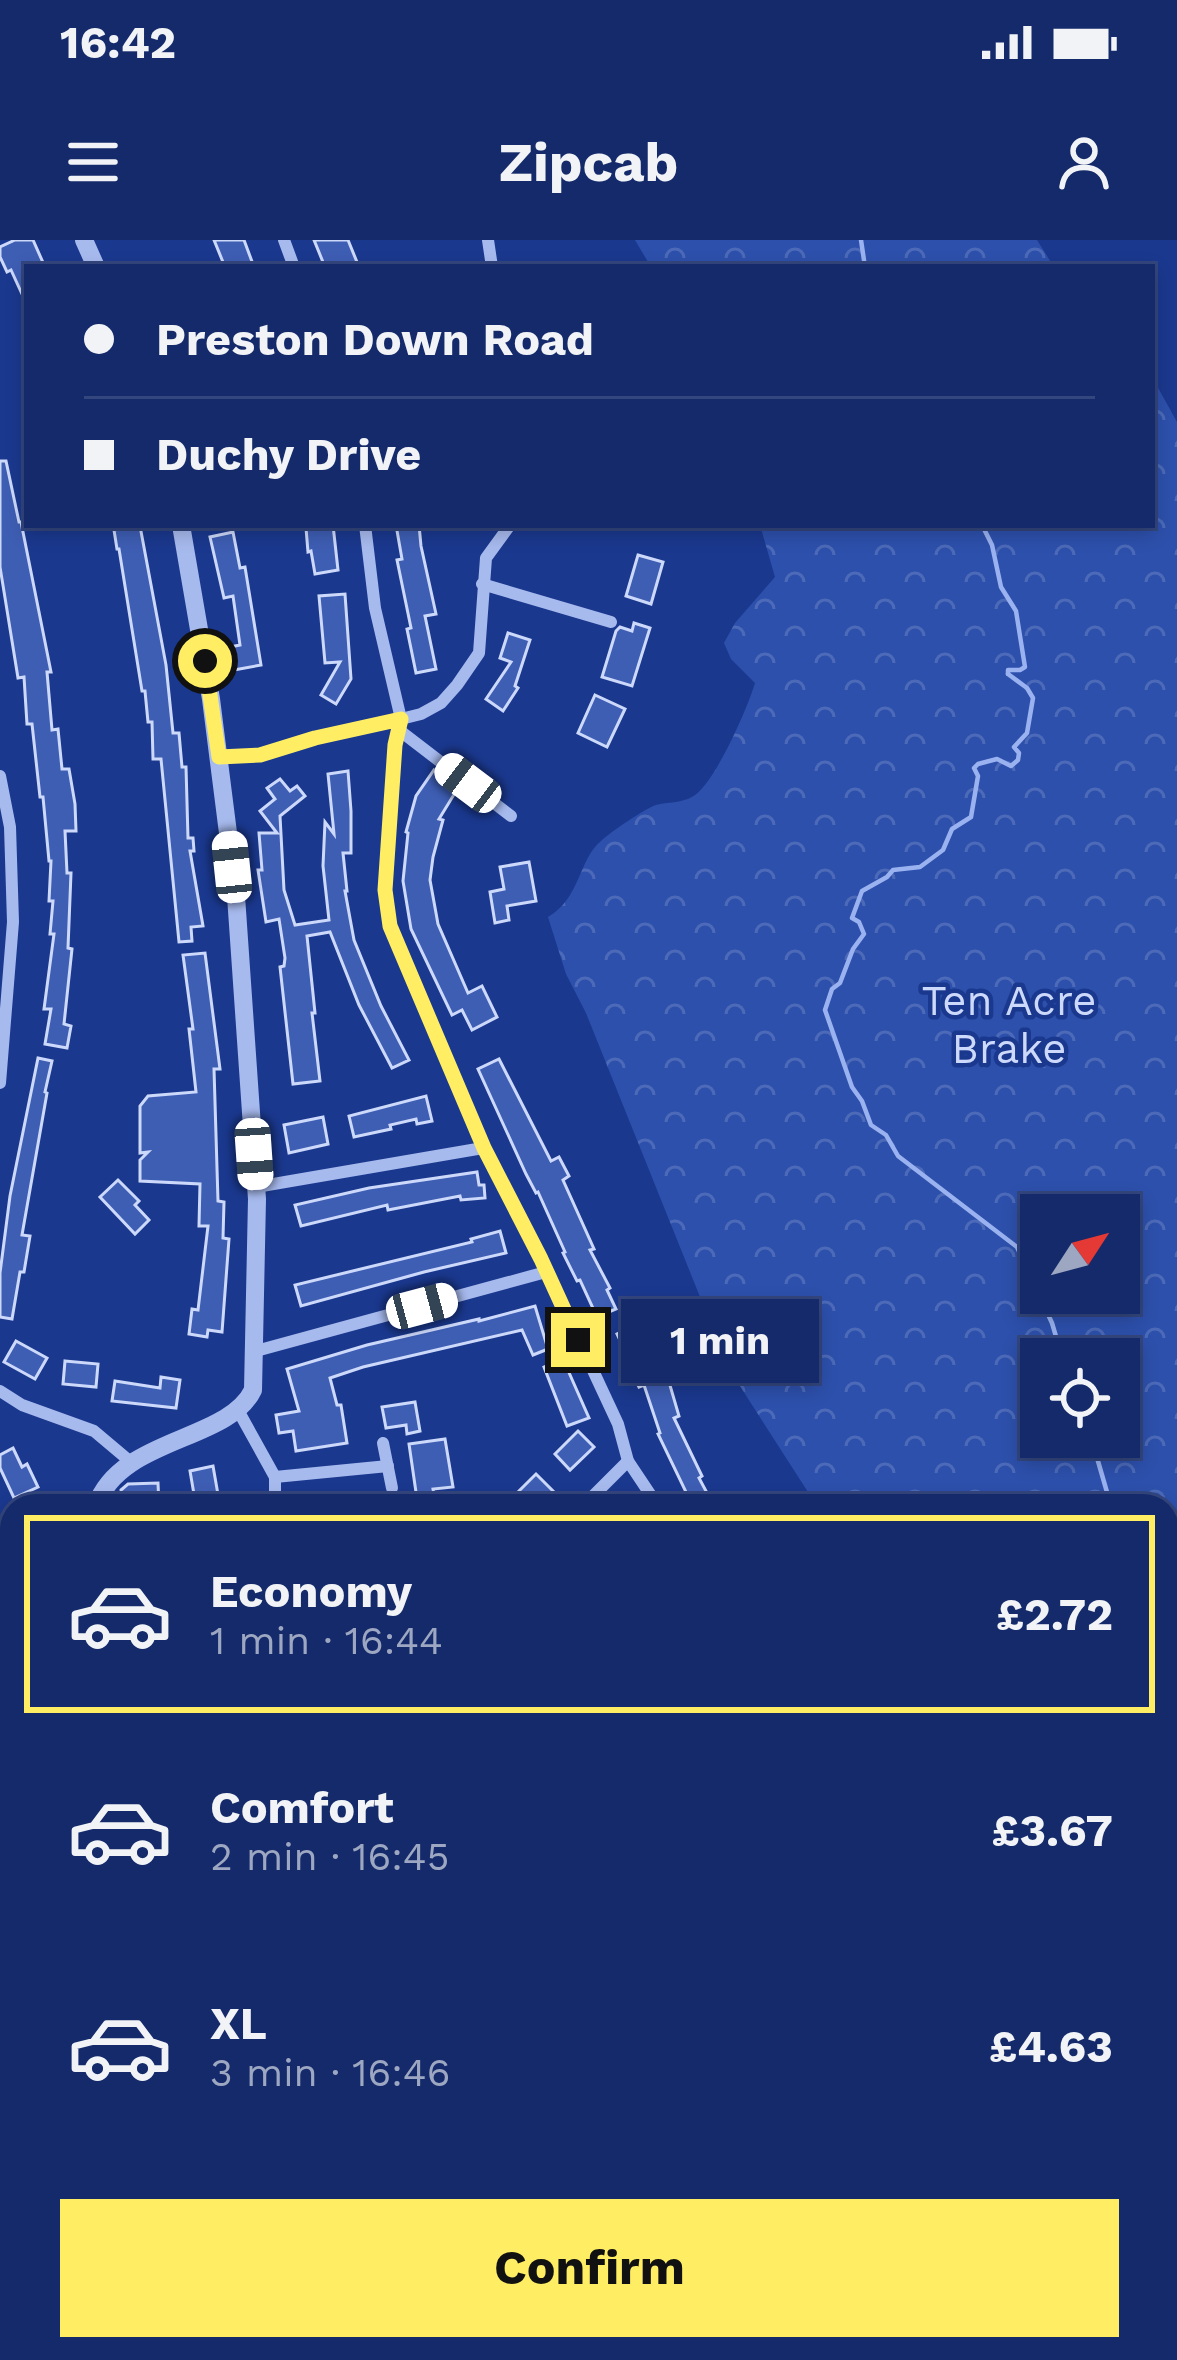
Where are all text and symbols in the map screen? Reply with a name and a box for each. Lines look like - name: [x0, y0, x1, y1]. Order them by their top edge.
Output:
- text: 16:42: [60, 16, 176, 69]
- icon: menu: [60, 129, 126, 195]
- icon: person: [1051, 129, 1117, 195]
- text: Zipcab: [499, 131, 678, 194]
- text: Preston Down Road: [156, 313, 594, 366]
- text: Duchy Drive: [156, 428, 421, 481]
- route start: [178, 634, 232, 688]
- car: [428, 747, 508, 819]
- car: [210, 829, 254, 905]
- park label: Ten Acre Brake: [921, 976, 1097, 1073]
- car: [234, 1117, 274, 1191]
- north arrow: [1020, 1194, 1140, 1314]
- map controls: [1020, 1194, 1140, 1458]
- car: [383, 1279, 461, 1333]
- callout: 1 min: [620, 1298, 818, 1382]
- route end: [551, 1313, 605, 1367]
- text: 1 min: [670, 1318, 770, 1363]
- button: locate: [1020, 1338, 1140, 1458]
- icon: car: [66, 1560, 174, 1668]
- text: Economy: [210, 1565, 412, 1618]
- text: £2.72: [996, 1588, 1113, 1641]
- text: 1 min · 16:44: [210, 1618, 443, 1663]
- icon: car: [66, 1776, 174, 1884]
- text: Comfort: [210, 1781, 394, 1834]
- text: £3.67: [991, 1804, 1113, 1857]
- text: 2 min · 16:45: [210, 1834, 449, 1879]
- icon: car: [66, 1992, 174, 2100]
- text: XL: [210, 1997, 267, 2050]
- text: £4.63: [989, 2020, 1113, 2073]
- text: 3 min · 16:46: [210, 2050, 450, 2095]
- button: Confirm: [60, 2199, 1119, 2337]

